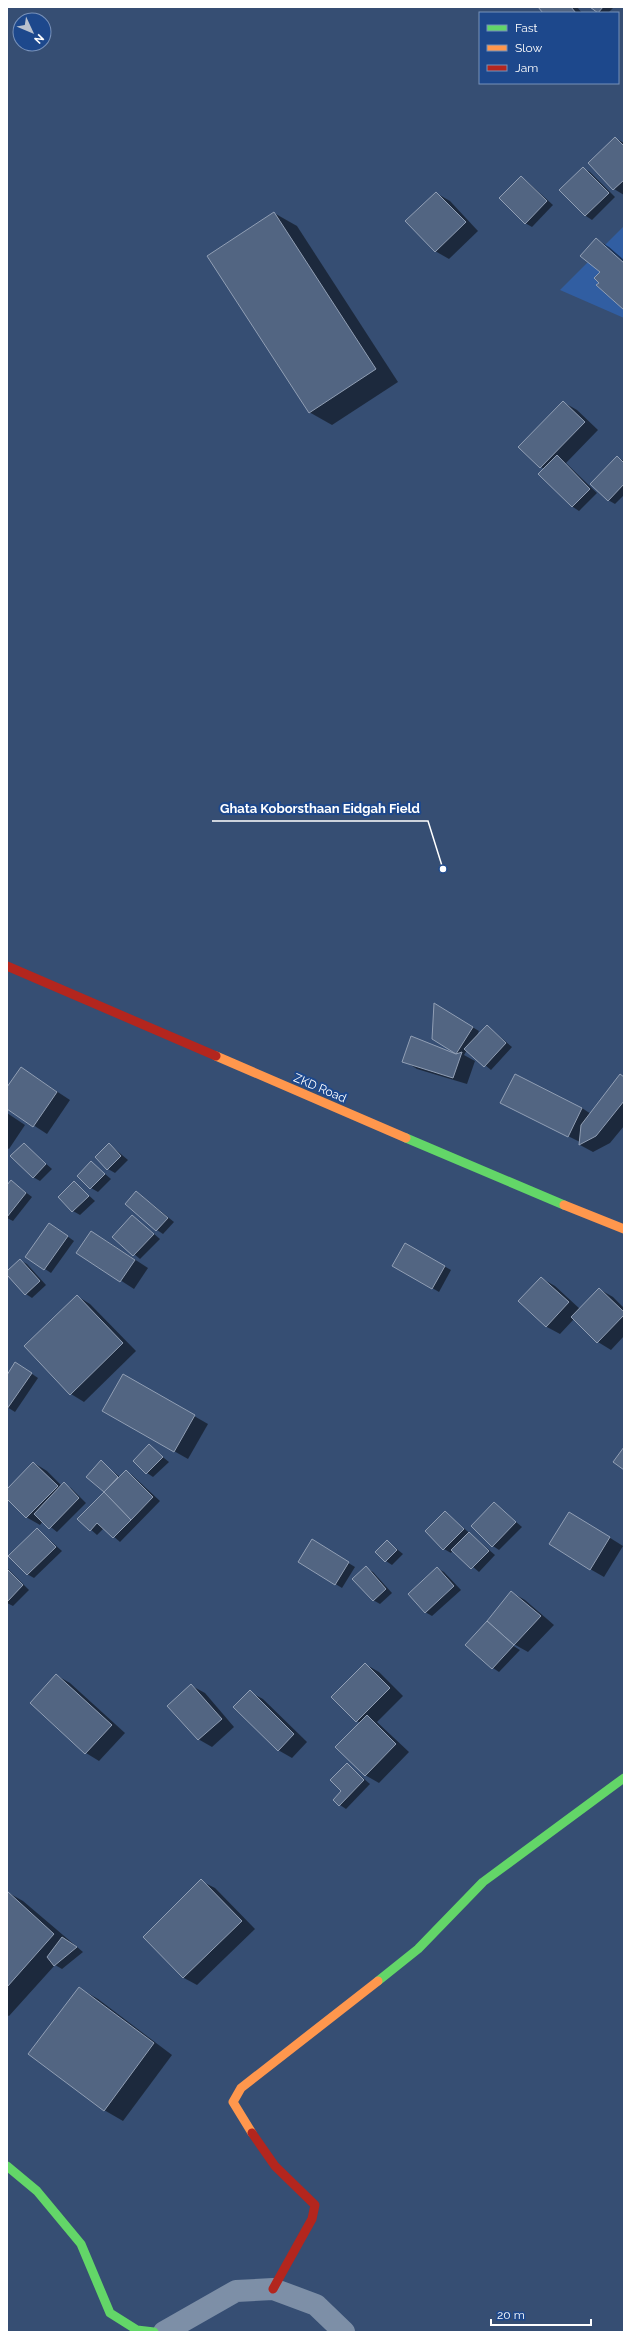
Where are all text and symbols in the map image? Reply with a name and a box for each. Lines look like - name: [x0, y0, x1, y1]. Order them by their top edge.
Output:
- north arrow: [12, 12, 52, 52]
- legend: [479, 12, 619, 84]
- text: Fast: [515, 21, 538, 35]
- text: N: [31, 31, 46, 46]
- text: Slow: [515, 41, 542, 55]
- text: Jam: [515, 61, 538, 75]
- callout: Ghata Koborsthaan Eidgah Field: [212, 796, 428, 821]
- text: Ghata Koborsthaan Eidgah Field: [220, 801, 420, 816]
- street label: ZKD Road: [292, 1071, 348, 1105]
- scale bar: [491, 2301, 591, 2327]
- text: 20 m: [497, 2308, 525, 2322]

